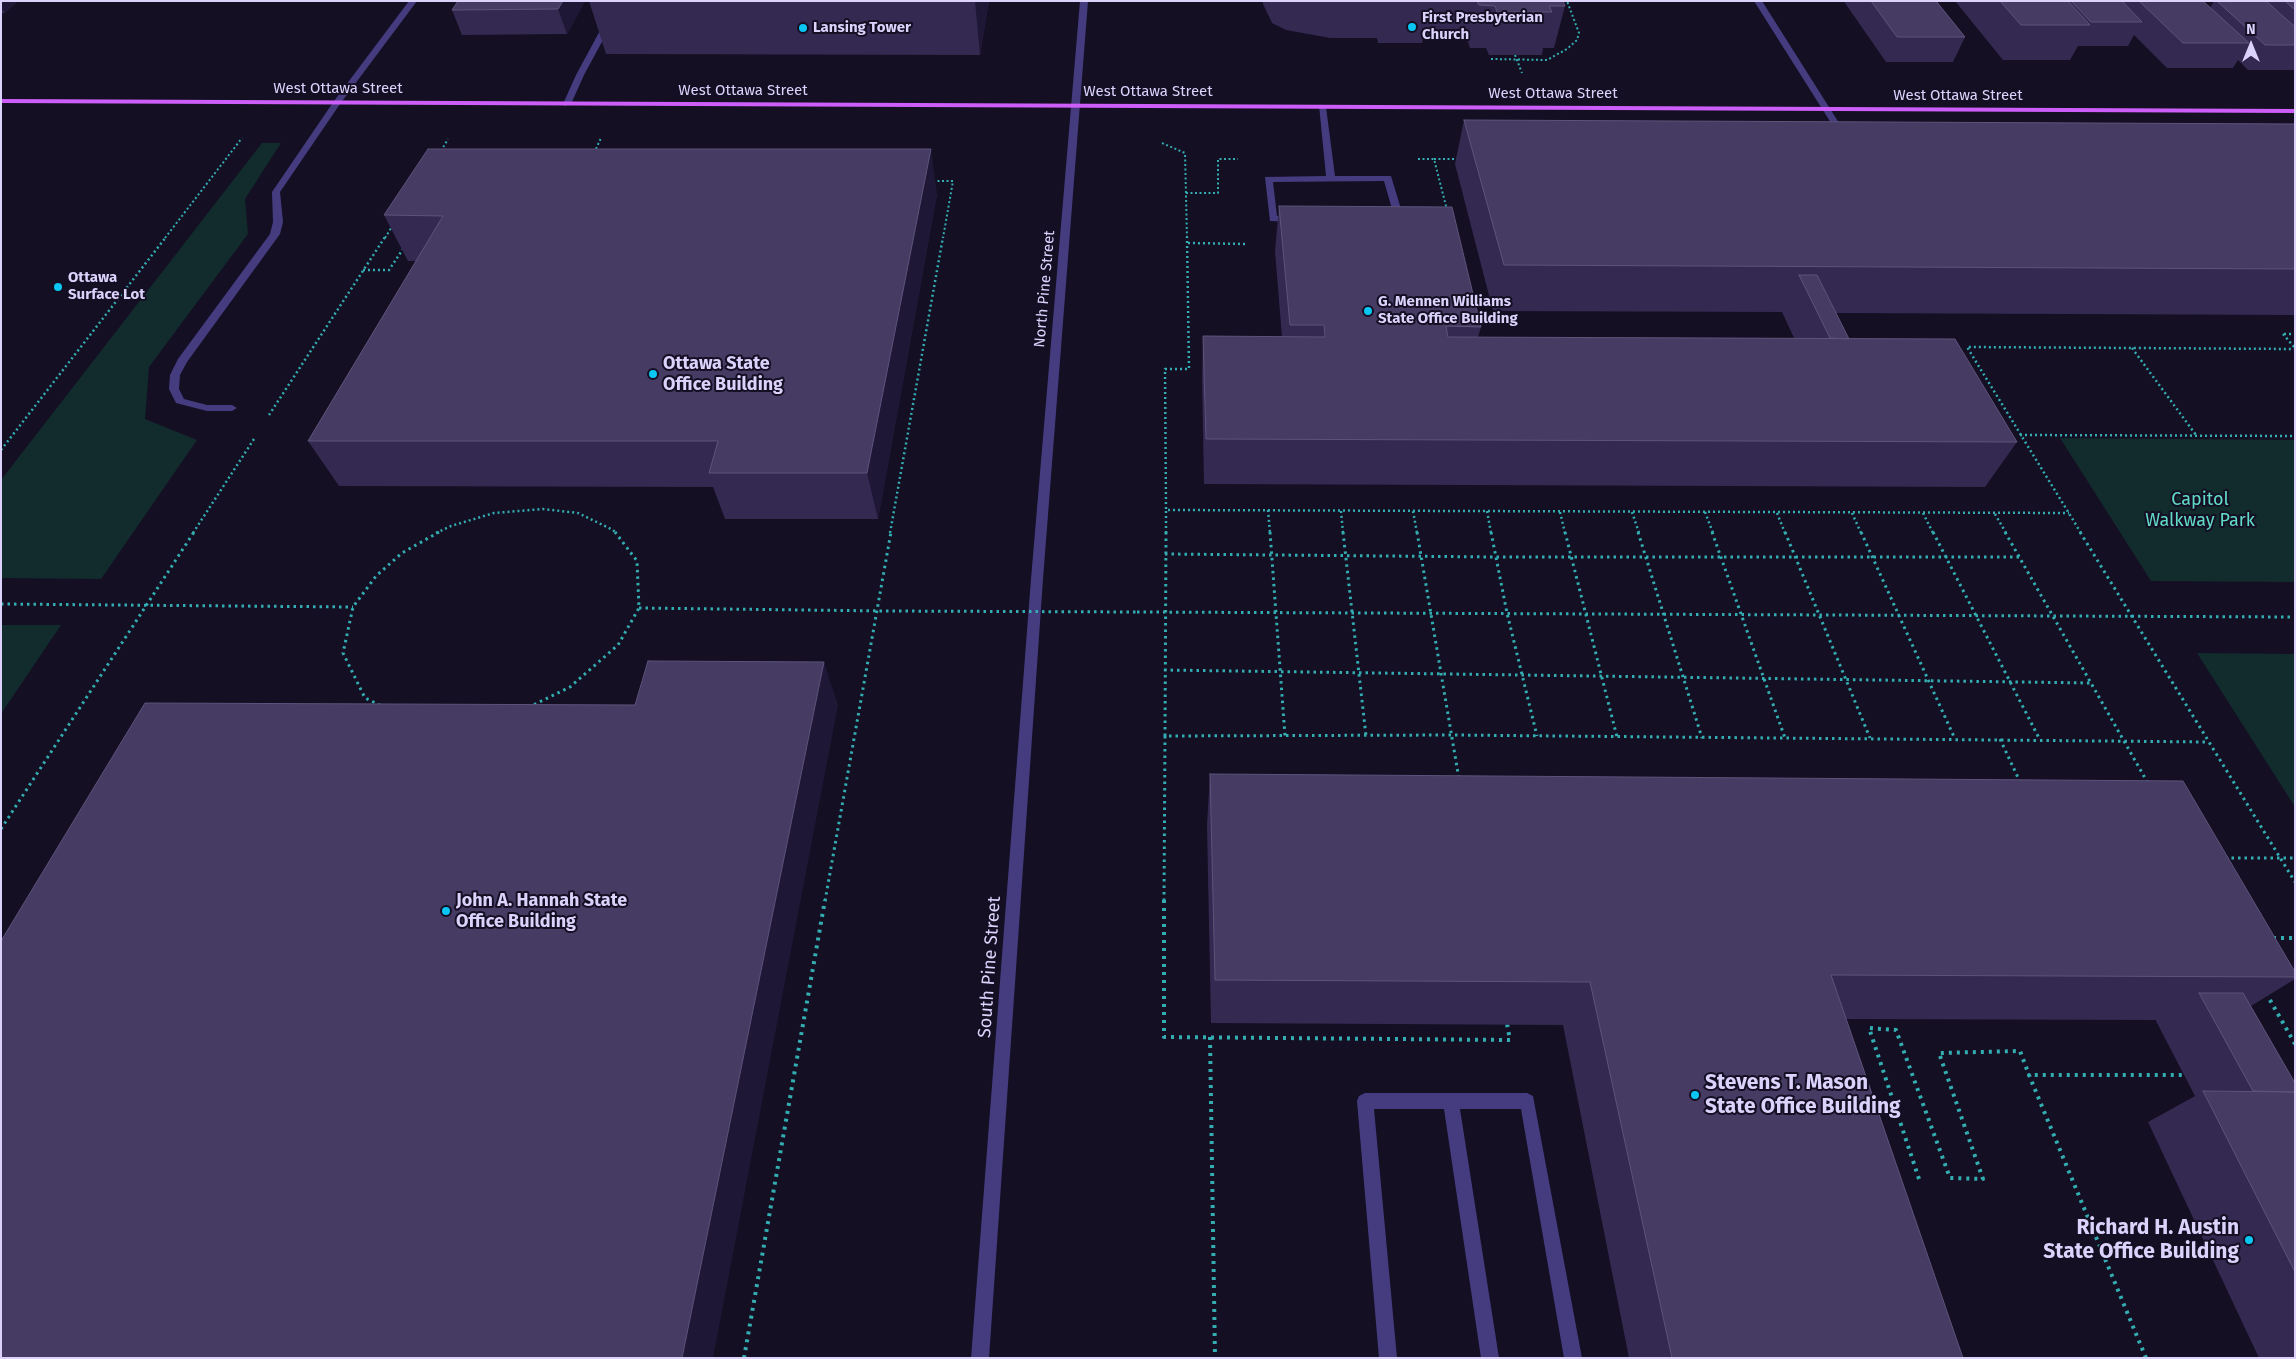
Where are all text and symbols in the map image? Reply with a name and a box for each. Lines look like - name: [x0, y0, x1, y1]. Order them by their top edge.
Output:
- place label: First Presbyterian Church: [1422, 9, 1543, 44]
- place label: Lansing Tower: [813, 19, 911, 37]
- north arrow: [2226, 20, 2276, 70]
- marker: First Presbyterian Church: [1406, 21, 1418, 33]
- text: N: [2246, 21, 2256, 38]
- marker: Lansing Tower: [797, 22, 809, 34]
- street label: West Ottawa Street: [273, 80, 403, 98]
- street label: West Ottawa Street: [678, 82, 808, 100]
- street label: West Ottawa Street: [1083, 83, 1213, 101]
- street label: West Ottawa Street: [1488, 85, 1618, 103]
- street label: West Ottawa Street: [1893, 87, 2023, 105]
- street label: North Pine Street: [1031, 230, 1059, 348]
- place label: Ottawa Surface Lot: [68, 269, 145, 304]
- marker: Ottawa Surface Lot: [52, 281, 64, 293]
- place label: G. Mennen Williams State Office Building: [1378, 293, 1518, 328]
- marker: G. Mennen Williams State Office Building: [1362, 305, 1374, 317]
- place label: Ottawa State Office Building: [663, 353, 783, 396]
- marker: Ottawa State Office Building: [647, 368, 659, 380]
- park label: Capitol Walkway Park: [2145, 489, 2255, 532]
- place label: John A. Hannah State Office Building: [456, 890, 627, 932]
- street label: South Pine Street: [974, 895, 1006, 1039]
- marker: John A. Hannah State Office Building: [440, 905, 452, 917]
- place label: Stevens T. Mason State Office Building: [1705, 1070, 1901, 1120]
- marker: Stevens T. Mason State Office Building: [1689, 1089, 1701, 1101]
- place label: Richard H. Austin State Office Building: [2043, 1215, 2239, 1265]
- marker: Richard H. Austin State Office Building: [2243, 1234, 2255, 1246]

